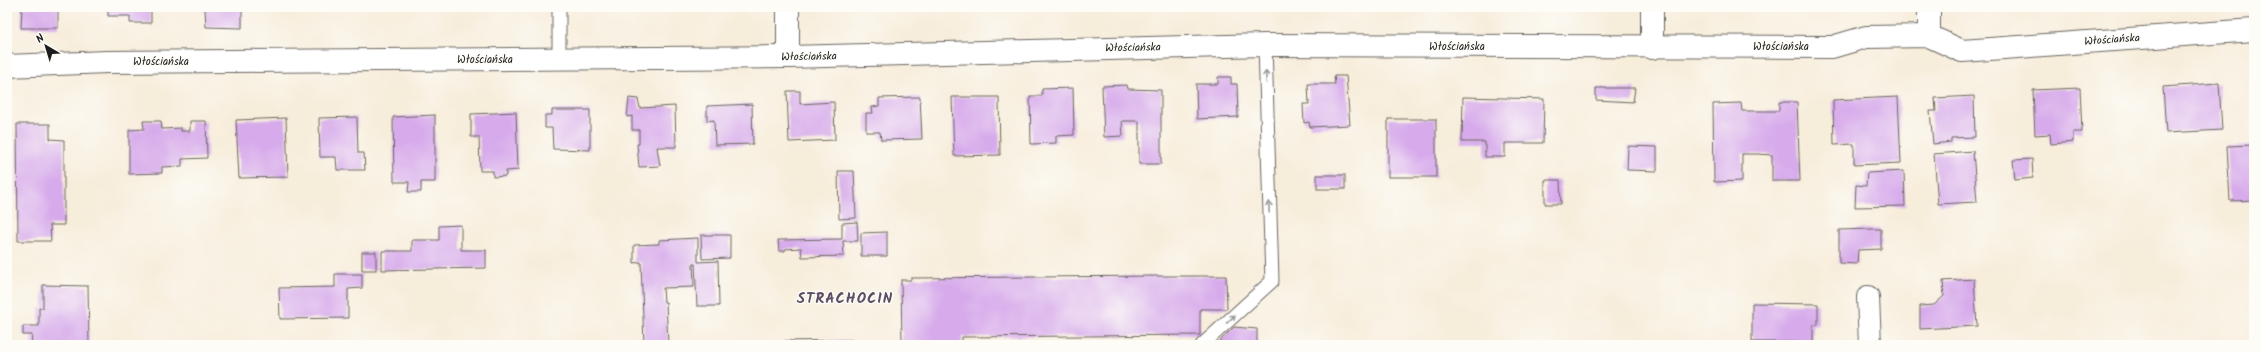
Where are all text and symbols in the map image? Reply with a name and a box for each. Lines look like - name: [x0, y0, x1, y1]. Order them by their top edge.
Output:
- north arrow: [26, 26, 66, 66]
- street label: Włościańska: [2084, 29, 2140, 51]
- text: N: [32, 30, 49, 48]
- street label: Włościańska: [1429, 38, 1485, 56]
- street label: Włościańska: [1753, 38, 1809, 56]
- street label: Włościańska: [1105, 39, 1161, 57]
- street label: Włościańska: [781, 48, 837, 66]
- street label: Włościańska: [457, 51, 513, 69]
- street label: Włościańska: [133, 53, 189, 71]
- one-way arrow: [1262, 71, 1269, 84]
- one-way arrow: [1266, 201, 1273, 214]
- district label: STRACHOCIN: [797, 287, 893, 311]
- one-way arrow: [1225, 314, 1236, 323]

